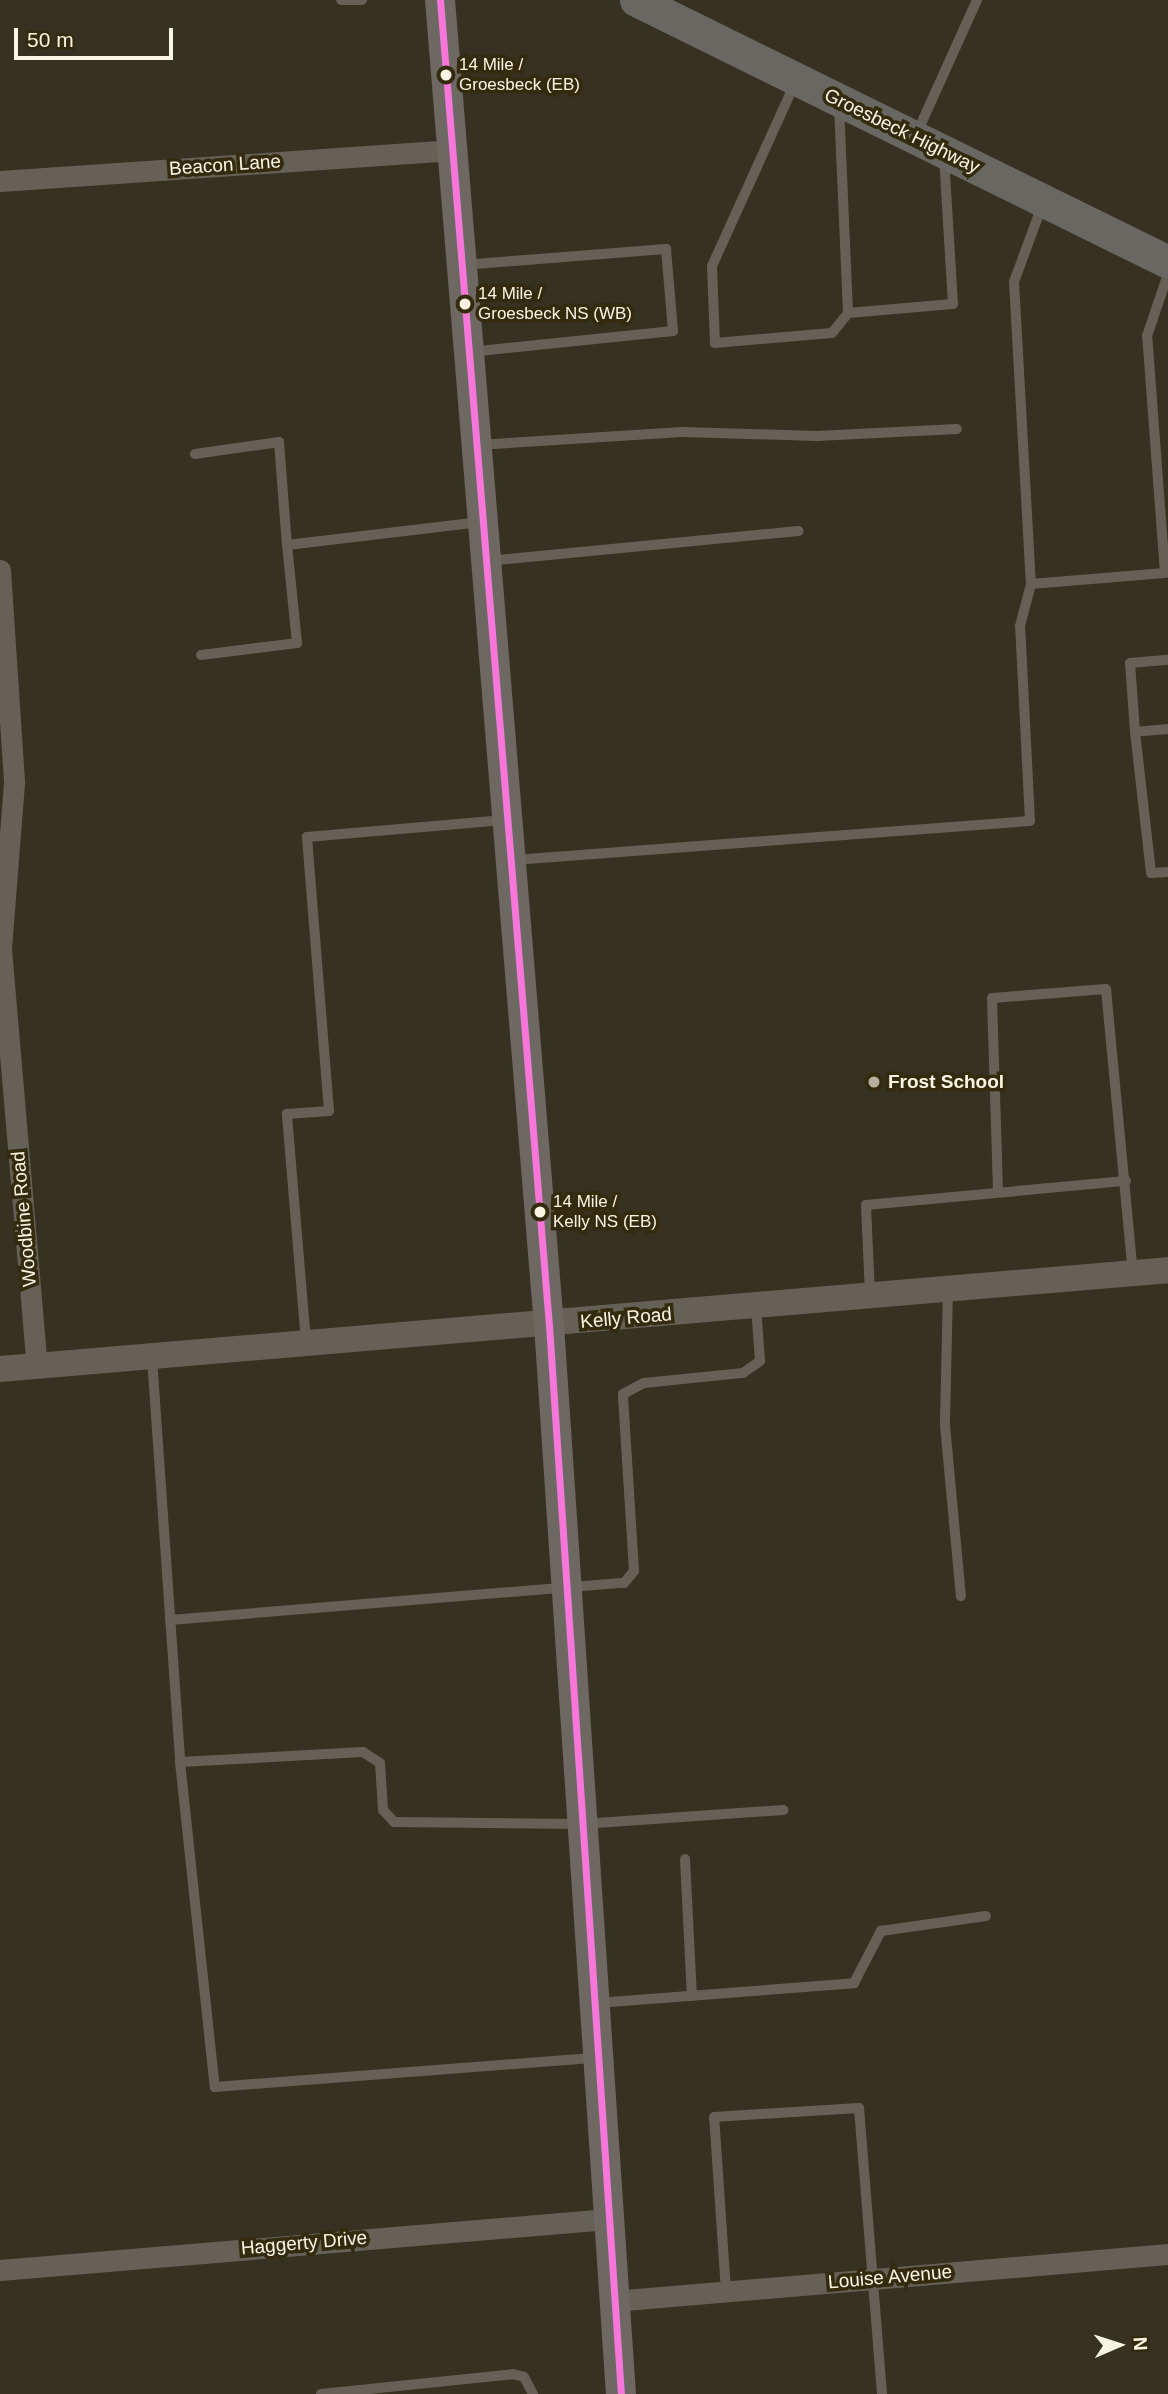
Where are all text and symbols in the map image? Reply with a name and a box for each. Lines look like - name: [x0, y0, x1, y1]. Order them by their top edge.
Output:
- scale bar: [18, 14, 177, 58]
- text: 50 m: [27, 28, 74, 51]
- place label: 14 Mile / Groesbeck (EB): [459, 55, 580, 95]
- marker: 14 Mile / Groesbeck (EB): [439, 68, 453, 82]
- street label: Groesbeck Highway: [821, 83, 983, 179]
- street label: Beacon Lane: [168, 150, 282, 180]
- place label: 14 Mile / Groesbeck NS (WB): [478, 284, 632, 324]
- marker: 14 Mile / Groesbeck NS (WB): [458, 297, 472, 311]
- place label: Frost School: [888, 1071, 1004, 1093]
- marker: Frost School: [866, 1074, 882, 1090]
- street label: Woodbine Road: [7, 1150, 41, 1288]
- place label: 14 Mile / Kelly NS (EB): [553, 1192, 657, 1232]
- marker: 14 Mile / Kelly NS (EB): [533, 1205, 547, 1219]
- street label: Kelly Road: [579, 1303, 673, 1333]
- street label: Haggerty Drive: [240, 2226, 368, 2260]
- street label: Louise Avenue: [827, 2260, 953, 2294]
- north arrow: [1084, 2310, 1154, 2380]
- text: N: [1130, 2336, 1151, 2351]

